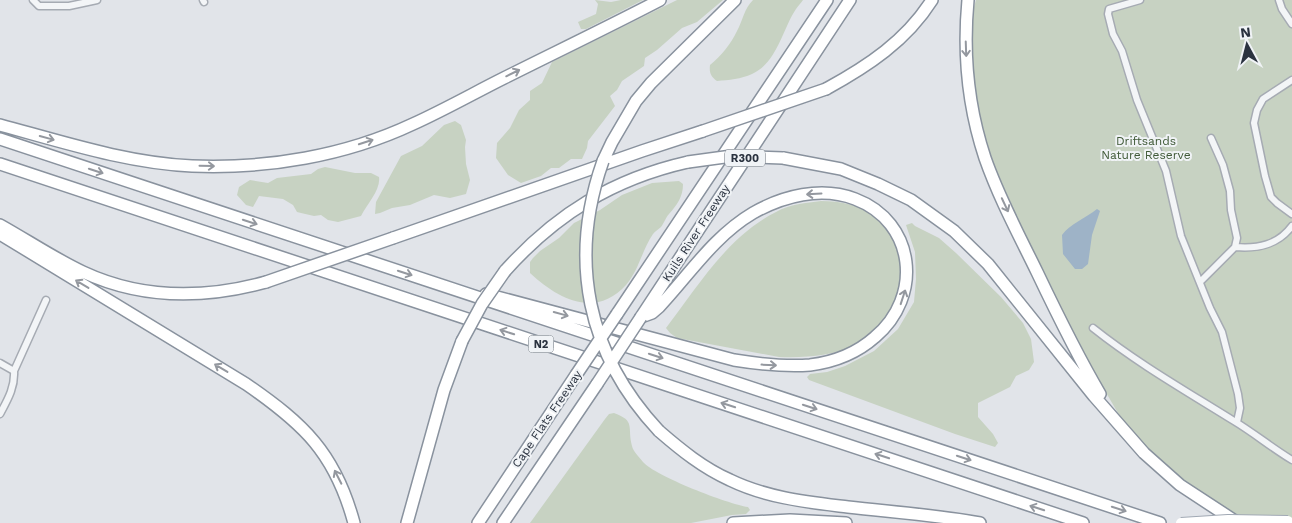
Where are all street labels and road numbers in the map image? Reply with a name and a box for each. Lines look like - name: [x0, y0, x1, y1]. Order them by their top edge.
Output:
- road number: R300: [725, 150, 765, 167]
- street label: Kuils River Freeway: [659, 181, 733, 284]
- road number: N2: [528, 336, 554, 352]
- street label: Cape Flats Freeway: [509, 367, 585, 470]

